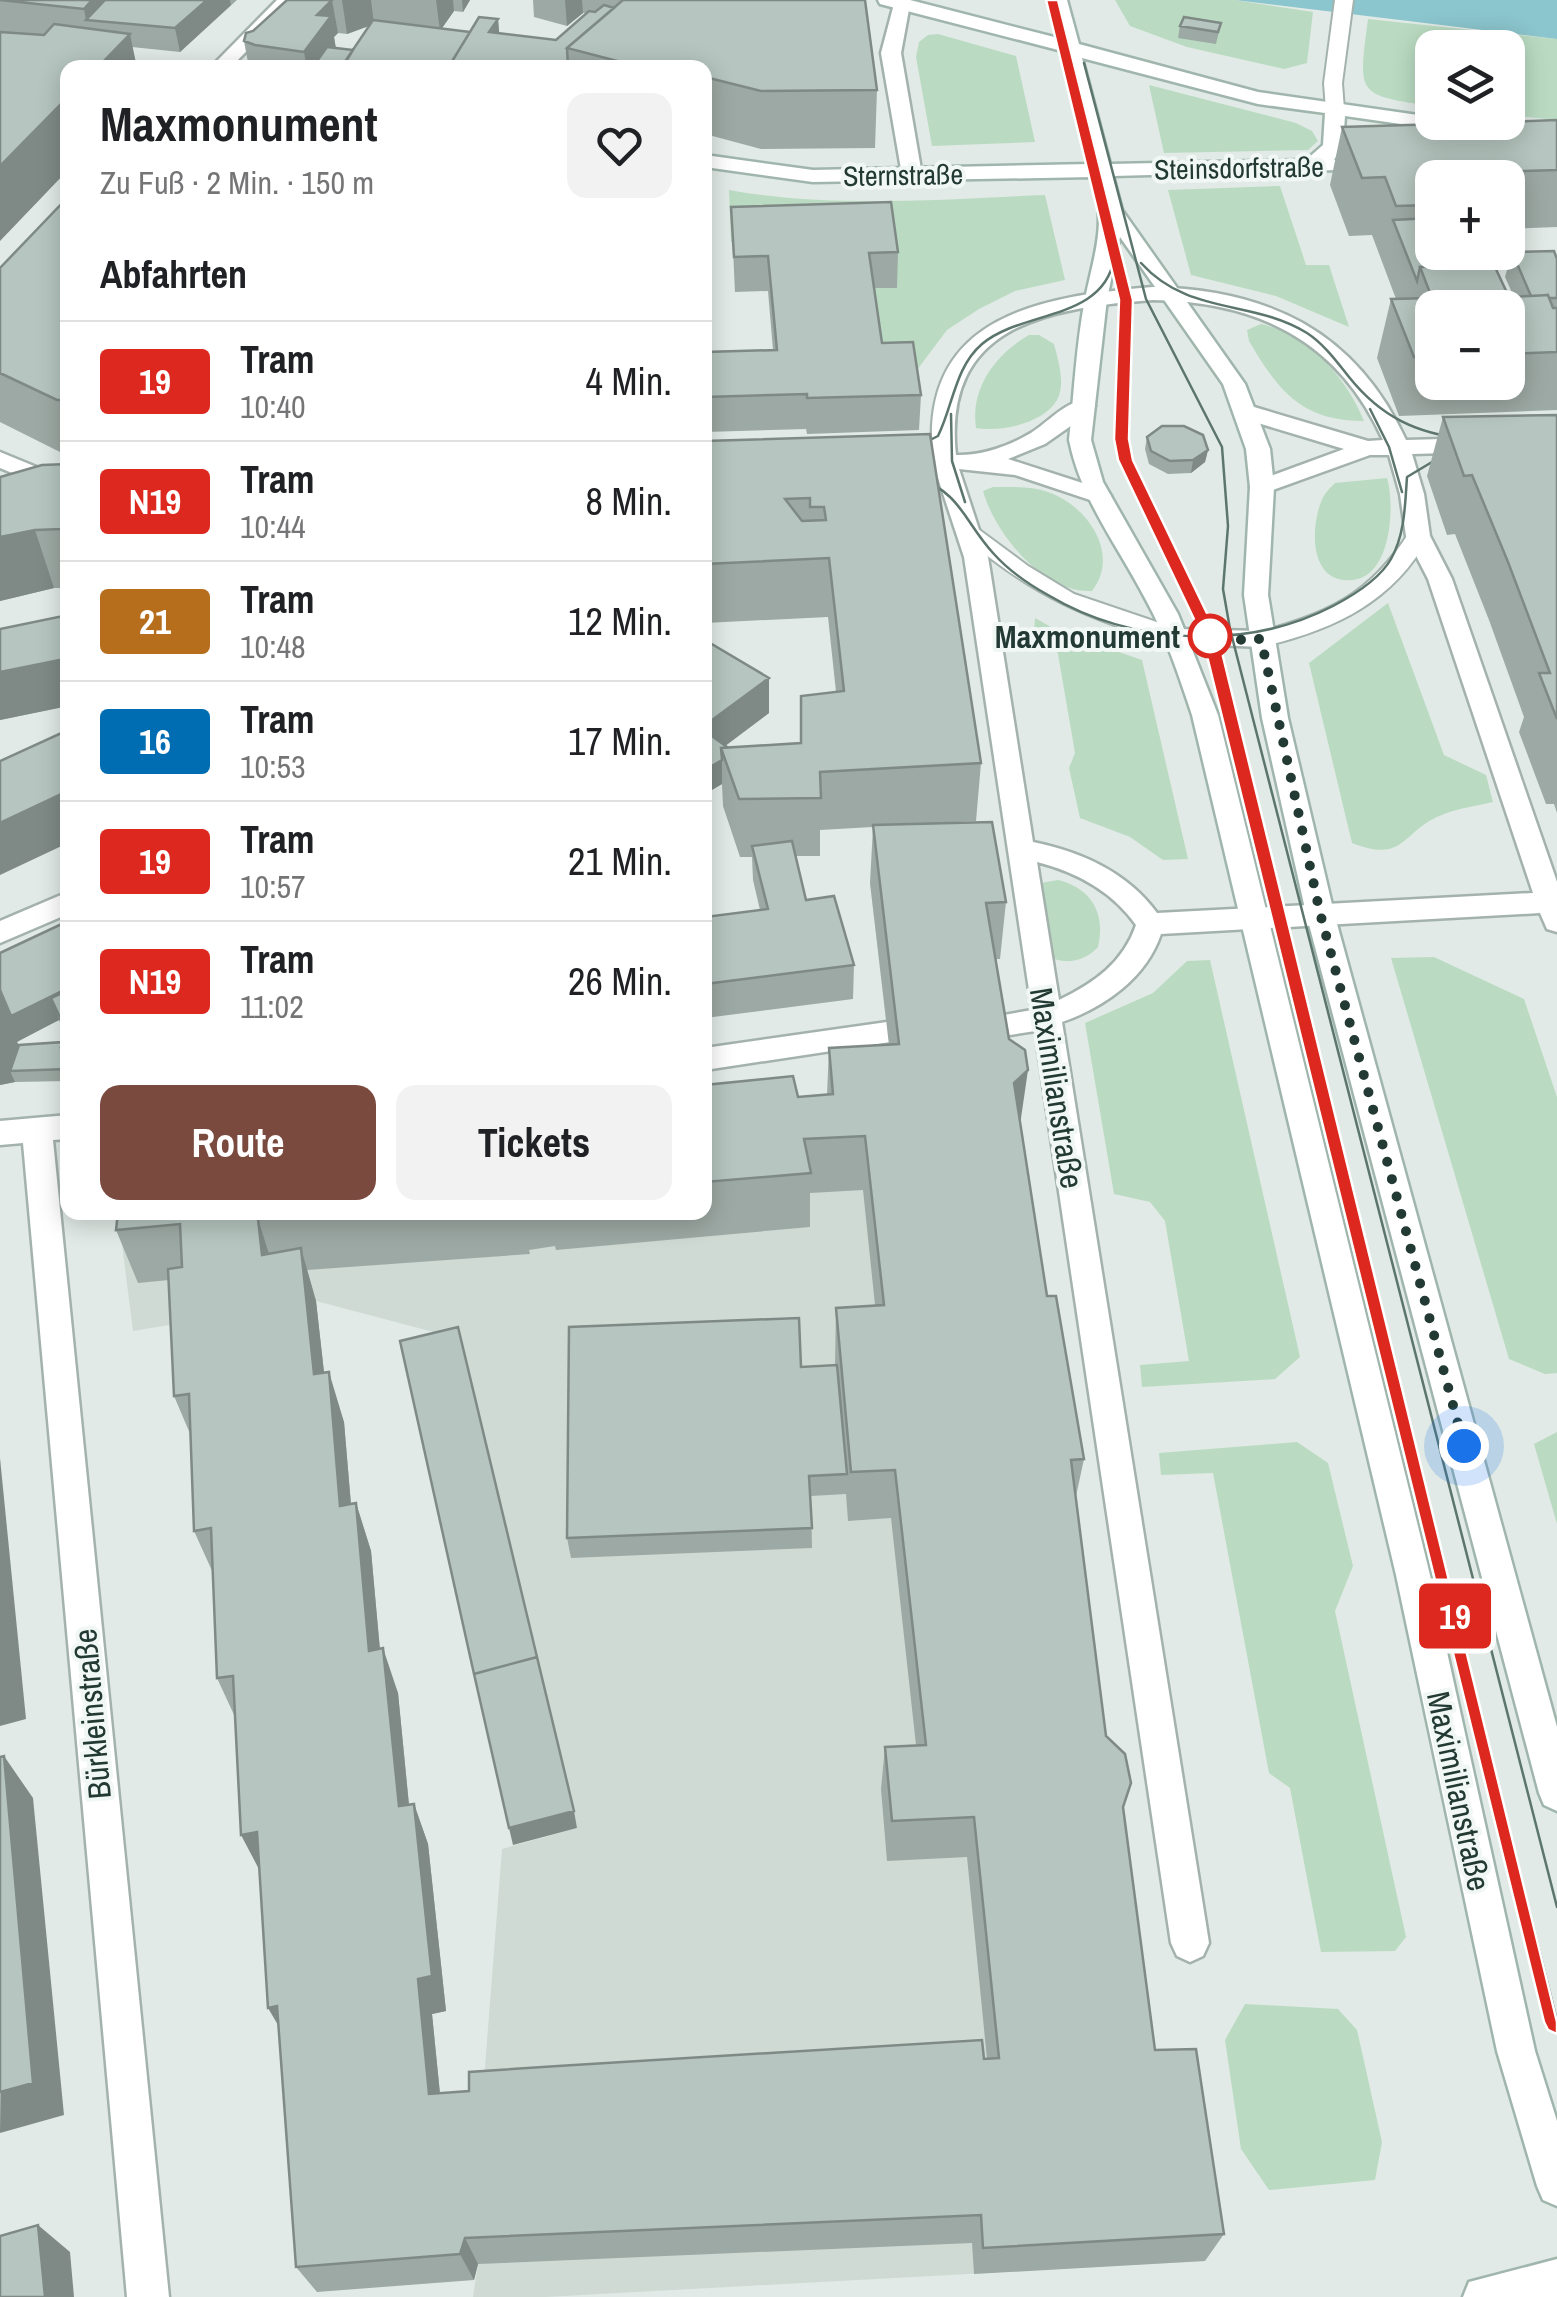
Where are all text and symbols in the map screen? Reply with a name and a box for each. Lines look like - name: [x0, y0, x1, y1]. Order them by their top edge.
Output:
- map controls: [1415, 30, 1525, 400]
- button: layers: [1415, 30, 1525, 140]
- text: Maxmonument: [100, 91, 378, 156]
- button: heart: [567, 93, 672, 198]
- street label: Steinsdorfstraße: [1154, 148, 1324, 188]
- street label: Sternstraße: [843, 155, 963, 195]
- button: +: [1415, 160, 1525, 270]
- text: Zu Fuß · 2 Min. · 150 m: [100, 161, 374, 204]
- text: Abfahrten: [100, 249, 247, 300]
- button: −: [1415, 290, 1525, 400]
- text: Tram: [240, 334, 314, 385]
- text: 4 Min.: [585, 356, 672, 407]
- text: 19: [139, 358, 171, 405]
- text: 10:40: [240, 385, 306, 428]
- text: Tram: [240, 454, 314, 505]
- text: 8 Min.: [585, 476, 672, 527]
- text: N19: [129, 478, 181, 525]
- text: 10:44: [240, 505, 306, 548]
- text: Tram: [240, 574, 314, 625]
- text: 12 Min.: [568, 596, 672, 647]
- text: 21: [139, 598, 171, 645]
- place label: Maxmonument: [995, 615, 1180, 658]
- marker: Maxmonument: [1189, 615, 1231, 657]
- text: 10:48: [240, 625, 306, 668]
- text: Tram: [240, 694, 314, 745]
- text: 17 Min.: [568, 716, 672, 767]
- text: 16: [139, 718, 171, 765]
- text: 10:53: [240, 745, 306, 788]
- text: Tram: [240, 814, 314, 865]
- text: 21 Min.: [568, 836, 672, 887]
- text: 19: [139, 838, 171, 885]
- text: 10:57: [240, 865, 306, 908]
- text: Tram: [240, 934, 314, 985]
- text: 26 Min.: [568, 956, 672, 1007]
- text: N19: [129, 958, 181, 1005]
- text: 11:02: [240, 985, 304, 1028]
- street label: Maximilianstraße: [1020, 985, 1094, 1191]
- button: Route: [100, 1085, 376, 1200]
- button: Tickets: [396, 1085, 672, 1200]
- your location: [1439, 1421, 1489, 1471]
- line badge: 19: [1410, 1584, 1500, 1648]
- text: 19: [1439, 1593, 1471, 1640]
- street label: Bürkleinstraße: [63, 1627, 121, 1801]
- street label: Maximilianstraße: [1417, 1687, 1501, 1895]

